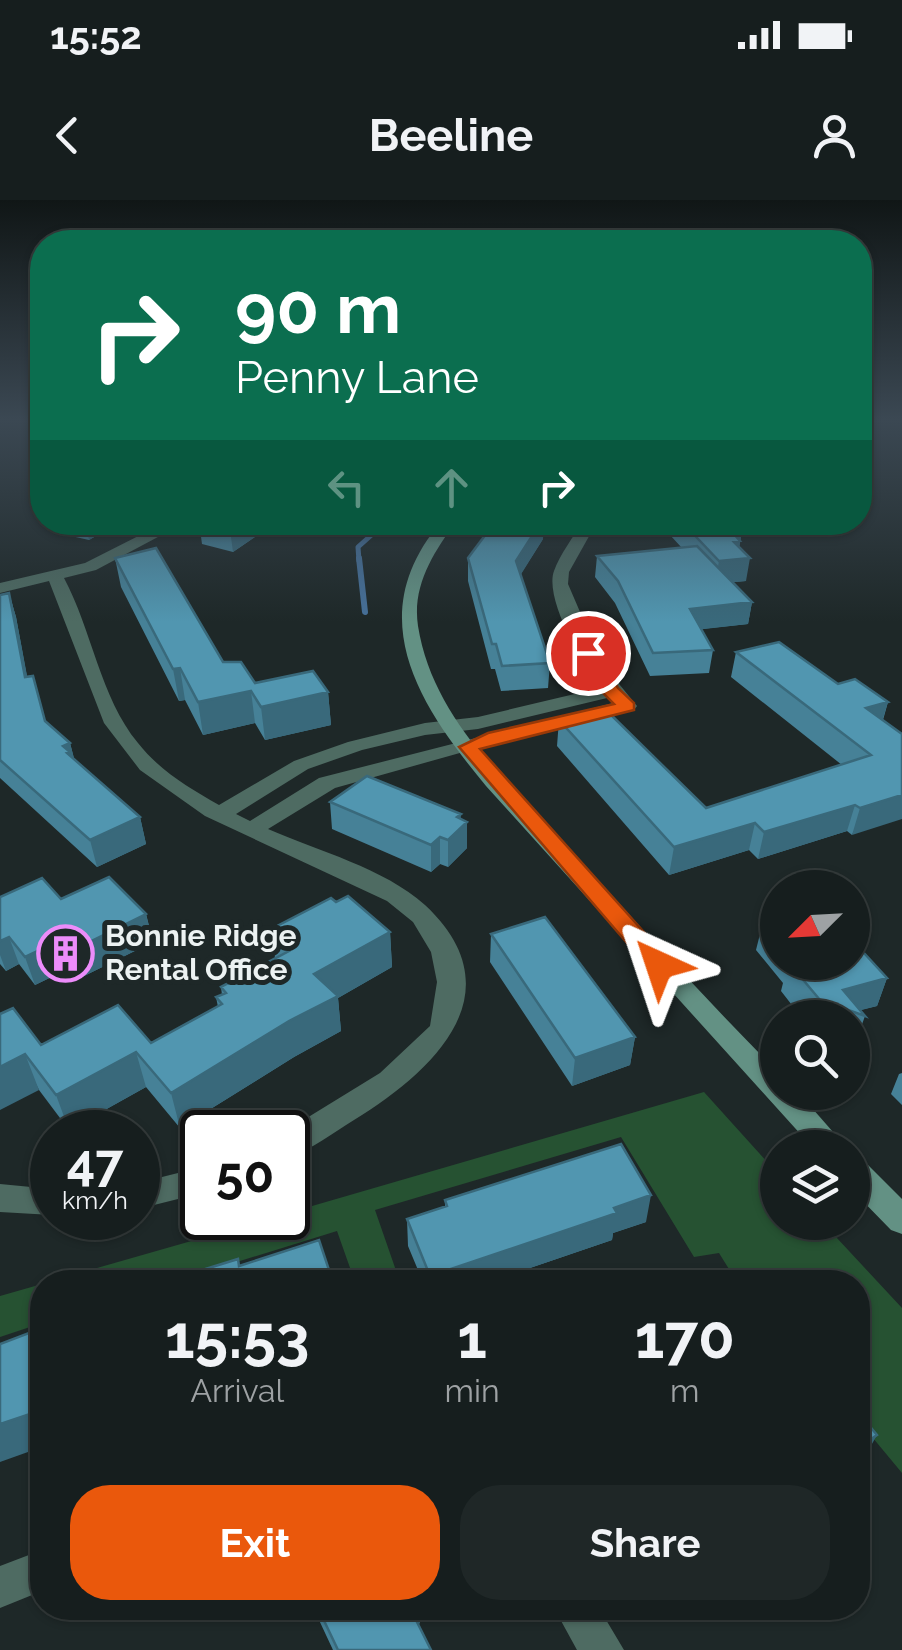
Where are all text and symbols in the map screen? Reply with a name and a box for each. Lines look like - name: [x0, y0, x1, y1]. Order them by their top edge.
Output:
- text: 15:52: [50, 13, 142, 58]
- icon: back: [40, 108, 95, 163]
- icon: person: [807, 108, 862, 163]
- text: Beeline: [369, 109, 533, 162]
- text: 90 m: [235, 267, 401, 349]
- icon: right: [70, 270, 200, 400]
- text: Penny Lane: [235, 351, 479, 404]
- icon: left: [319, 460, 374, 515]
- icon: ahead: [424, 460, 479, 515]
- icon: right: [529, 460, 584, 515]
- pin: [546, 611, 631, 696]
- icon: arrive: [561, 626, 616, 681]
- north arrow: [760, 870, 870, 980]
- map controls: [760, 870, 870, 1240]
- position arrow: [607, 913, 711, 1017]
- place label: Bonnie Ridge Rental Office: [105, 918, 296, 987]
- building icon: Bonnie Ridge Rental Office: [36, 923, 96, 983]
- button: search: [760, 1000, 870, 1110]
- speed limit sign: 50: [180, 1110, 310, 1240]
- button: layers: [760, 1130, 870, 1240]
- text: 47: [67, 1133, 123, 1192]
- text: km/h: [62, 1185, 128, 1215]
- text: 15:53: [165, 1302, 310, 1372]
- text: 1: [457, 1302, 487, 1372]
- text: 170: [635, 1302, 735, 1372]
- text: Arrival: [190, 1372, 284, 1409]
- text: min: [445, 1372, 500, 1409]
- text: m: [670, 1372, 700, 1409]
- button: Exit: [70, 1485, 440, 1600]
- button: Share: [460, 1485, 830, 1600]

